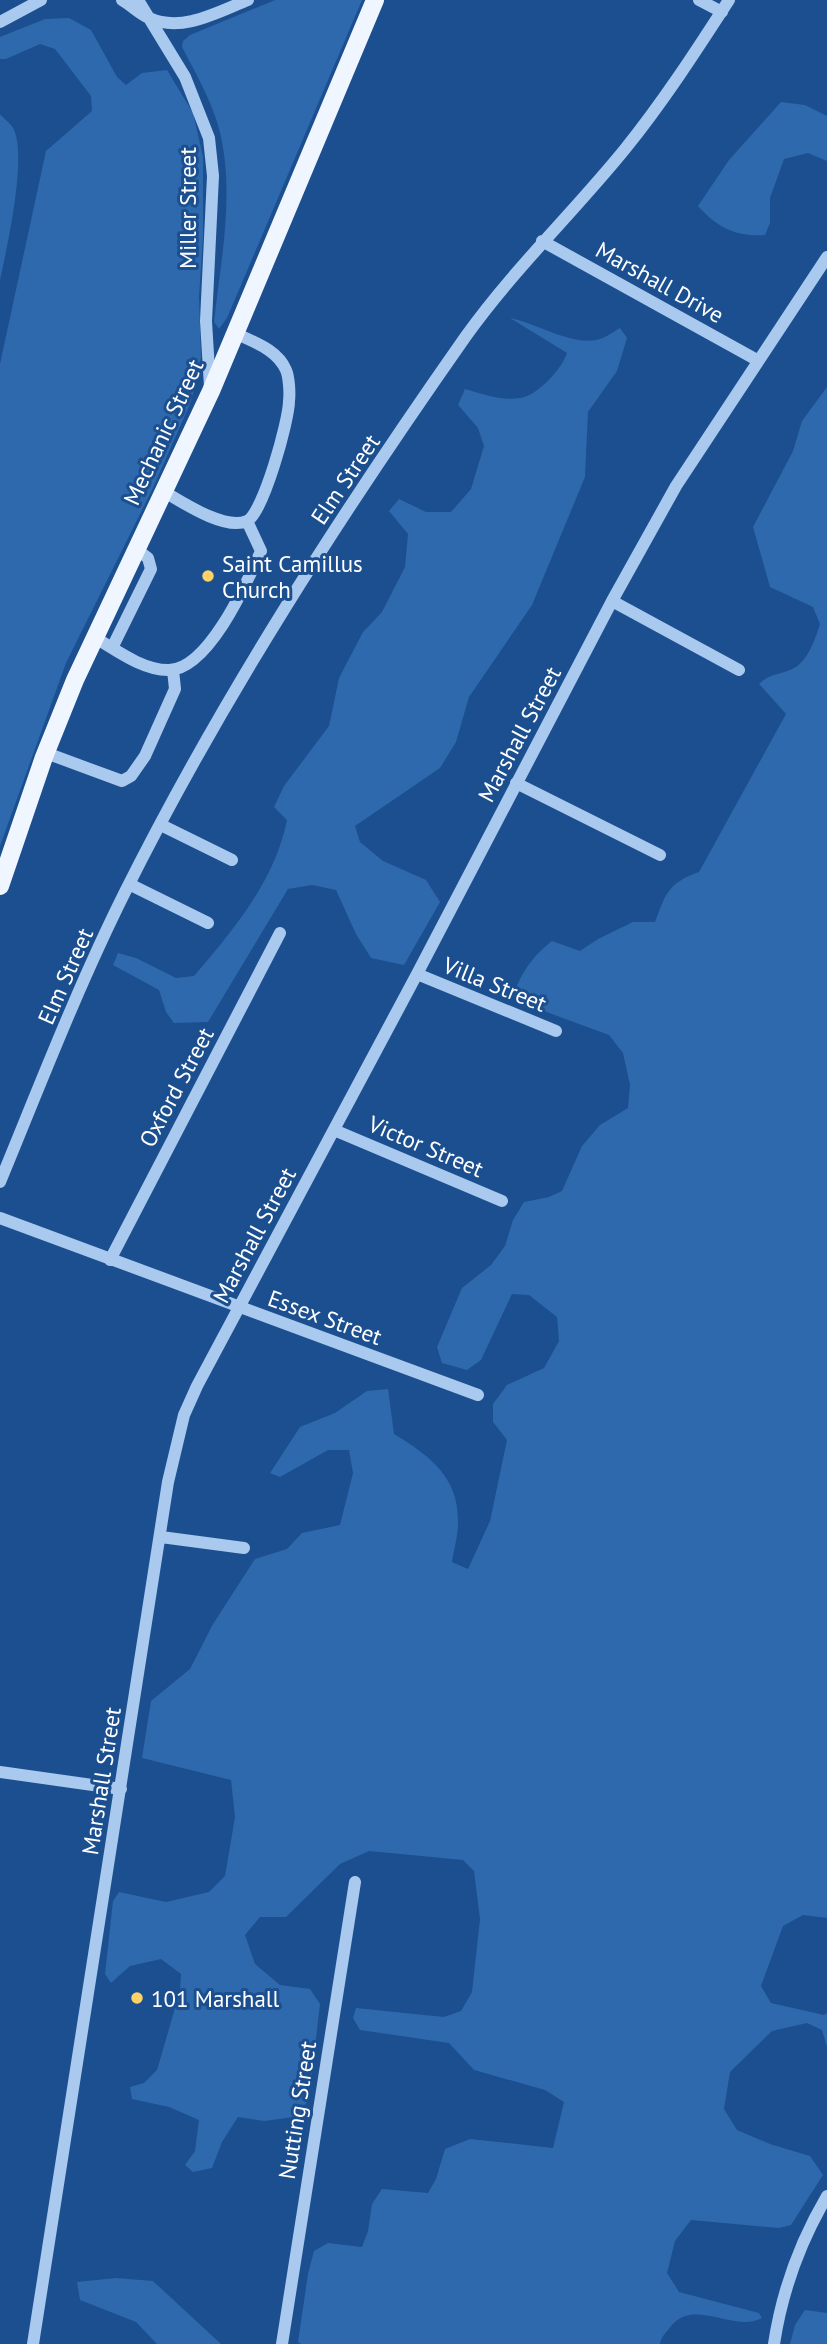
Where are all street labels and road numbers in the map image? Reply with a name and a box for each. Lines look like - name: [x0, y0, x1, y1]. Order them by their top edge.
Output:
- street label: Miller Street: [173, 147, 202, 269]
- street label: Marshall Drive: [591, 235, 729, 329]
- street label: Mechanic Street: [117, 354, 209, 509]
- street label: Elm Street: [304, 428, 386, 530]
- street label: Marshall Street: [471, 661, 567, 807]
- street label: Elm Street: [31, 923, 99, 1029]
- street label: Villa Street: [438, 950, 551, 1018]
- street label: Oxford Street: [132, 1022, 220, 1152]
- street label: Victor Street: [363, 1108, 488, 1183]
- street label: Marshall Street: [206, 1162, 302, 1308]
- street label: Essex Street: [264, 1283, 386, 1351]
- street label: Marshall Street: [75, 1705, 127, 1857]
- street label: Nutting Street: [272, 2039, 322, 2181]

